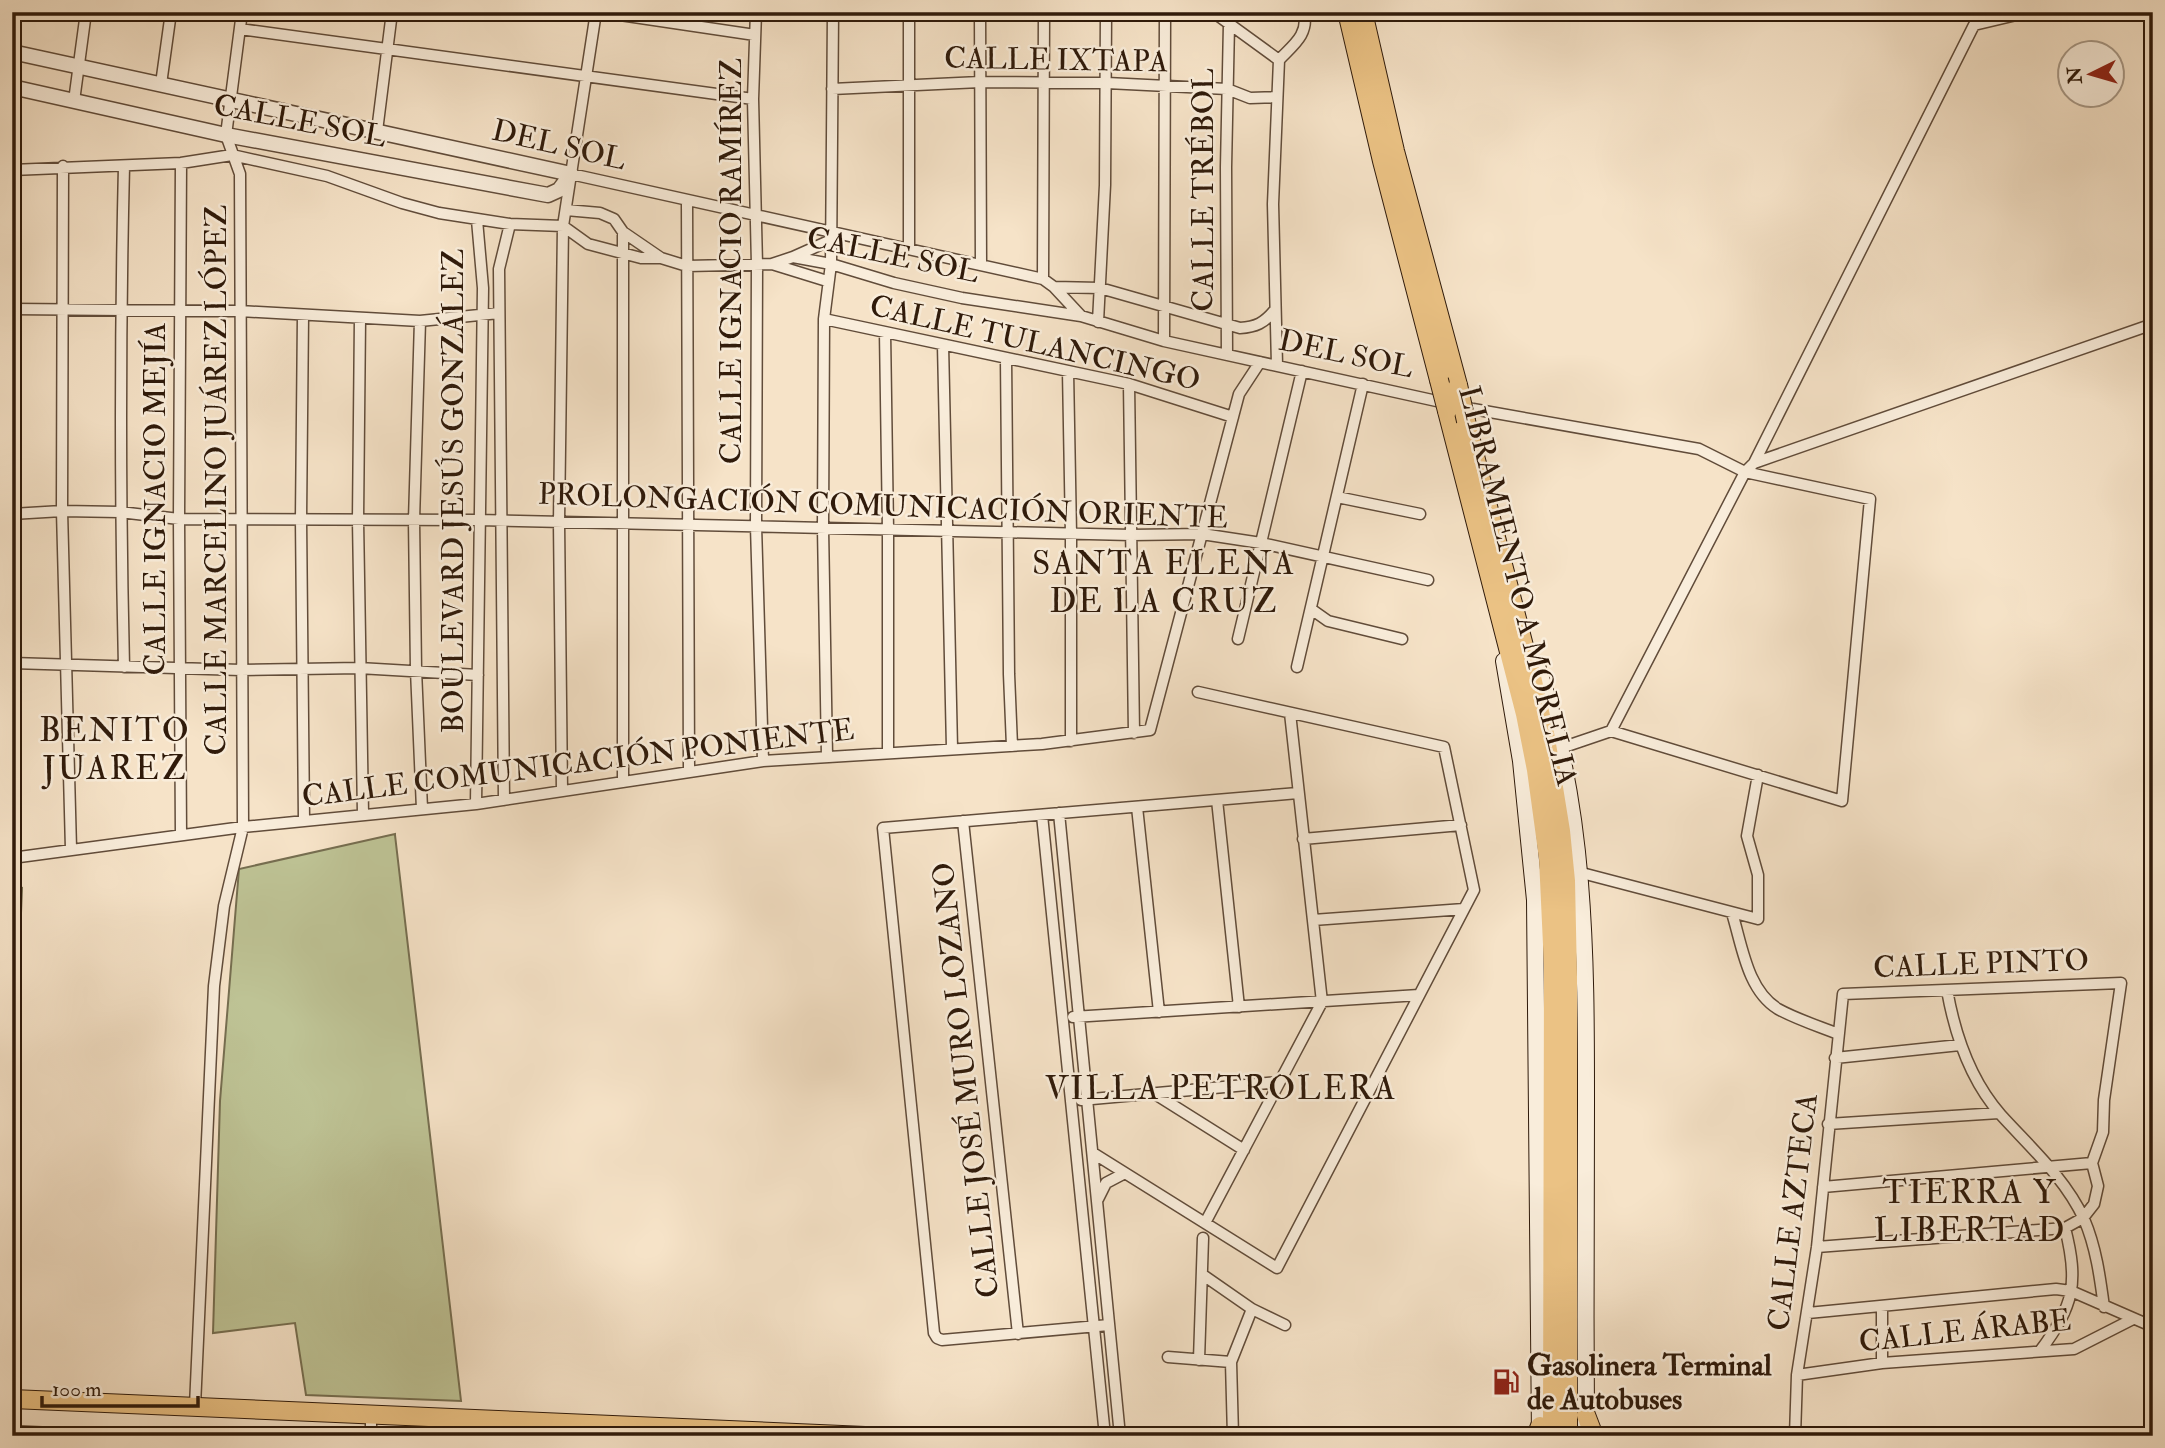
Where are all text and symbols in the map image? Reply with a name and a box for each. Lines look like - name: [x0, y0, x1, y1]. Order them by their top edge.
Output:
- north arrow: [2056, 38, 2126, 108]
- street label: CALLE IXTAPA: [944, 40, 1168, 80]
- street label: CALLE IGNACIO RAMÍREZ: [713, 58, 750, 464]
- text: N: [2062, 65, 2088, 86]
- street label: CALLE TRÉBOL: [1184, 68, 1222, 312]
- street label: CALLE SOL: [211, 86, 390, 156]
- street label: DEL SOL: [488, 112, 630, 178]
- street label: CALLE MARCELINO JUÁREZ LÓPEZ: [197, 204, 235, 756]
- street label: CALLE SOL: [804, 219, 983, 291]
- street label: BOULEVARD JESÚS GONZÁLEZ: [434, 248, 472, 734]
- street label: CALLE TULANCINGO: [866, 287, 1204, 399]
- street label: CALLE IGNACIO MEJÍA: [137, 322, 174, 676]
- street label: DEL SOL: [1275, 322, 1417, 386]
- street label: LIBRAMIENTO A MORELIA: [1450, 382, 1586, 790]
- street label: PROLONGACIÓN COMUNICACIÓN ORIENTE: [537, 474, 1229, 537]
- district label: SANTA ELENA DE LA CRUZ: [1032, 543, 1296, 622]
- district label: BENITO JUAREZ: [39, 710, 191, 790]
- street label: CALLE COMUNICACIÓN PONIENTE: [300, 710, 856, 815]
- street label: CALLE JOSÉ MURO LOZANO: [924, 860, 1007, 1300]
- street label: CALLE PINTO: [1872, 942, 2090, 986]
- district label: VILLA PETROLERA: [1045, 1068, 1397, 1109]
- street label: CALLE AZTECA: [1760, 1091, 1826, 1333]
- district label: TIERRA Y LIBERTAD: [1874, 1172, 2066, 1251]
- street label: CALLE ÁRABE: [1857, 1301, 2073, 1361]
- place label: Gasolinera Terminal de Autobuses: [1527, 1347, 1772, 1418]
- scale bar: [42, 1364, 198, 1408]
- fuel station icon: Gasolinera Terminal de Autobuses: [1491, 1367, 1521, 1397]
- text: 100 m: [52, 1376, 102, 1403]

